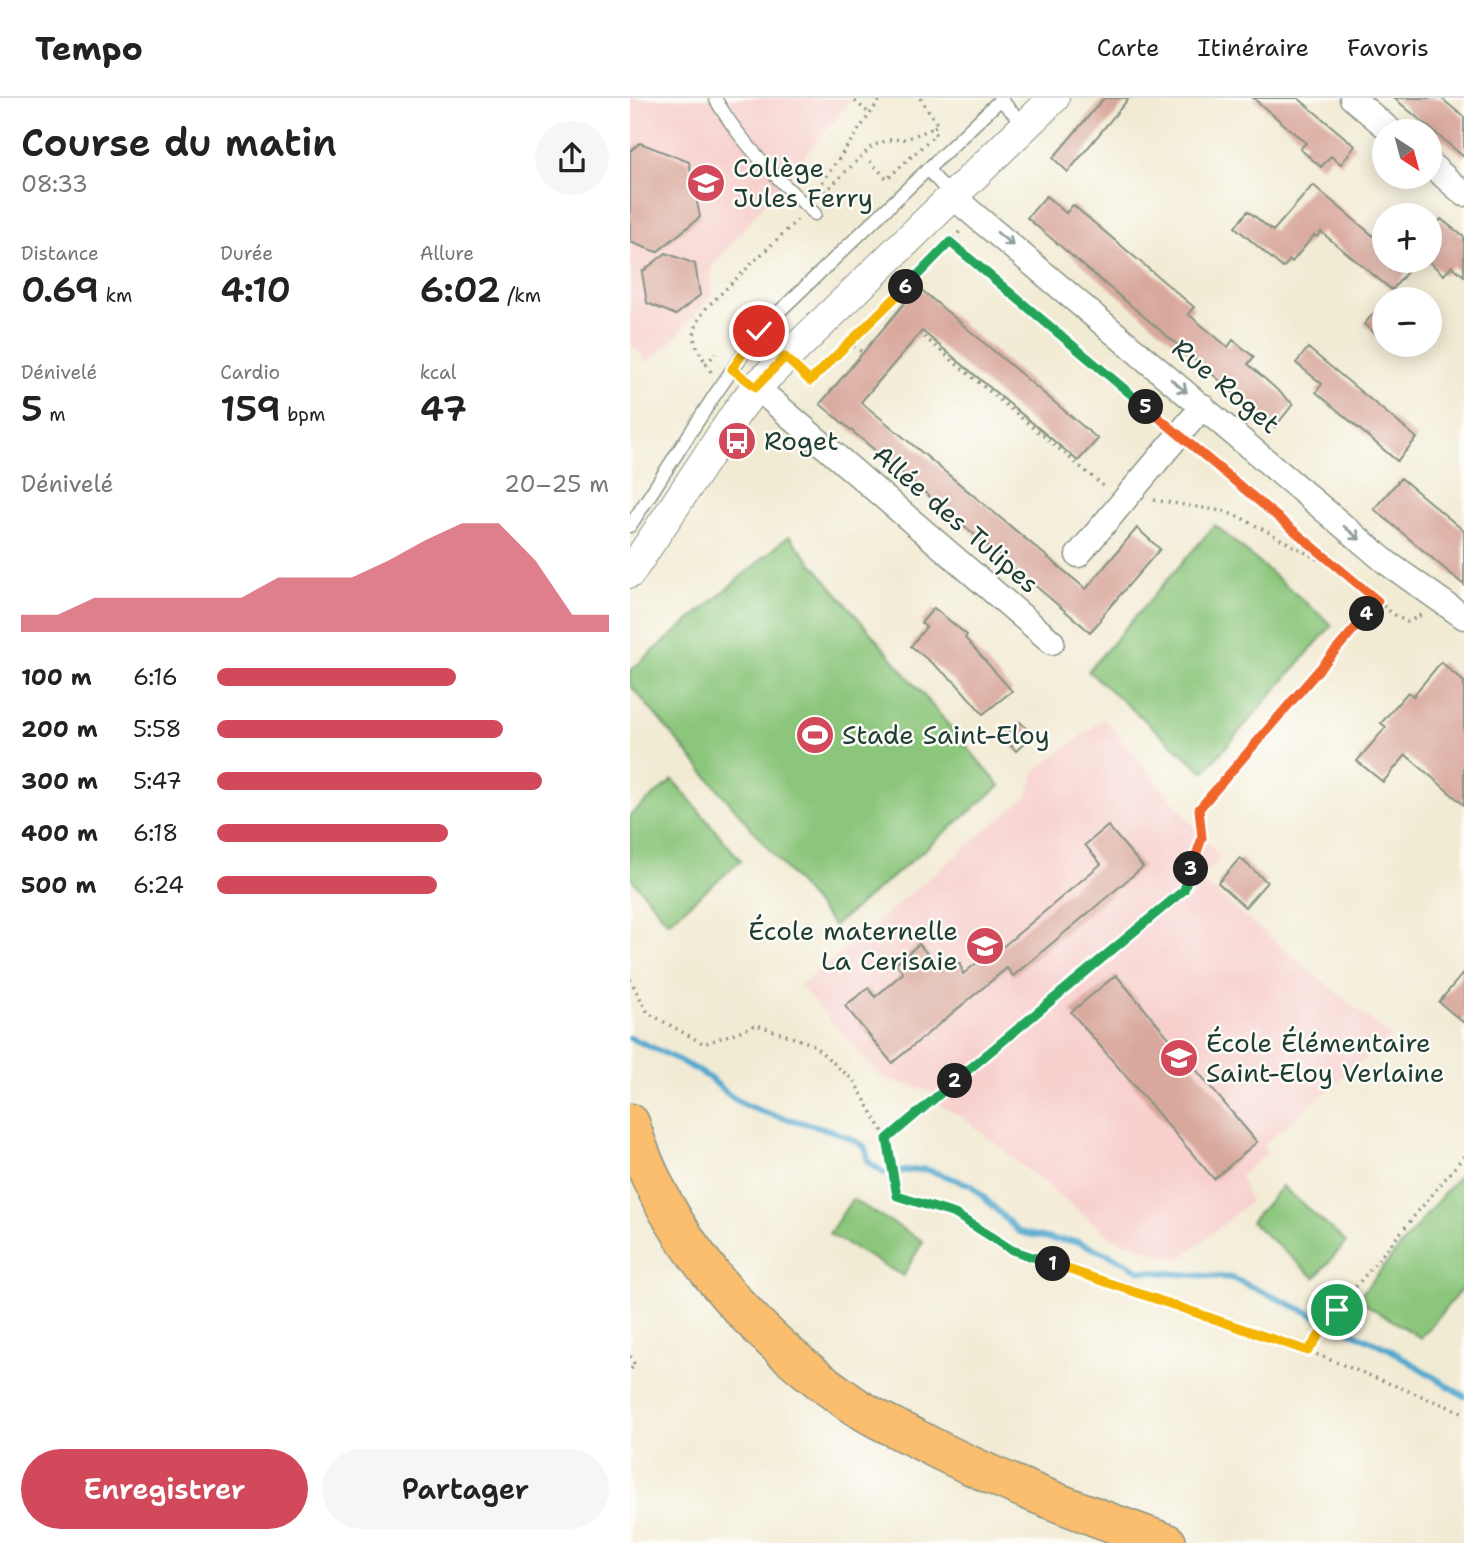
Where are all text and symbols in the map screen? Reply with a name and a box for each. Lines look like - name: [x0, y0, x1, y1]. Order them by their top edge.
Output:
- text: Tempo: [35, 26, 143, 71]
- text: Carte: [1097, 32, 1160, 64]
- text: Itinéraire: [1198, 32, 1309, 64]
- text: Favoris: [1347, 32, 1429, 64]
- text: Course du matin: [21, 117, 337, 168]
- north arrow: [1372, 119, 1442, 189]
- map controls: [1372, 119, 1442, 357]
- button: share: [535, 121, 609, 195]
- place label: Collège Jules Ferry: [733, 150, 873, 215]
- school or university icon: Collège Jules Ferry: [685, 162, 727, 204]
- text: 08:33: [21, 169, 88, 199]
- button: +: [1372, 203, 1442, 273]
- one-way arrow: [996, 231, 1014, 247]
- text: Distance: [21, 241, 99, 266]
- text: Durée: [220, 241, 273, 266]
- text: Allure: [420, 241, 474, 266]
- text: 0.69: [21, 266, 99, 313]
- text: 4:10: [220, 266, 291, 313]
- text: 6:02: [420, 266, 501, 313]
- pin: 6: [888, 270, 924, 304]
- text: 6: [899, 274, 912, 299]
- text: km: [99, 283, 132, 308]
- text: /km: [501, 283, 541, 308]
- button: −: [1372, 287, 1442, 357]
- pin: [729, 301, 789, 361]
- icon: check: [740, 312, 778, 350]
- street label: Rue Roget: [1165, 330, 1287, 441]
- text: Dénivelé: [21, 360, 97, 385]
- text: Cardio: [220, 360, 280, 385]
- text: kcal: [420, 360, 457, 385]
- one-way arrow: [1170, 377, 1188, 393]
- text: 5: [21, 385, 43, 432]
- text: 159: [220, 385, 281, 432]
- text: 47: [420, 385, 467, 432]
- pin: 5: [1128, 390, 1164, 424]
- text: 5: [1140, 394, 1151, 419]
- text: m: [43, 402, 66, 427]
- text: bpm: [281, 402, 325, 427]
- bus stop icon: Roget: [716, 420, 758, 462]
- place label: Roget: [764, 423, 839, 458]
- street label: Allée des Tulipes: [866, 437, 1047, 601]
- text: Dénivelé: [21, 469, 113, 499]
- text: 20–25 m: [504, 469, 609, 499]
- one-way arrow: [1343, 525, 1361, 541]
- pin: 4: [1350, 596, 1384, 632]
- text: 4: [1360, 601, 1373, 626]
- text: 100 m: [21, 662, 92, 692]
- text: 6:16: [133, 662, 178, 692]
- text: 200 m: [21, 714, 98, 744]
- text: 5:58: [133, 714, 182, 744]
- sports icon: Stade Saint-Eloy: [794, 714, 836, 756]
- place label: Stade Saint-Eloy: [842, 717, 1050, 752]
- text: 300 m: [21, 766, 98, 796]
- text: 5:47: [133, 766, 182, 796]
- text: 400 m: [21, 818, 98, 848]
- text: 6:18: [133, 818, 178, 848]
- pin: 3: [1174, 852, 1208, 886]
- text: 3: [1184, 856, 1197, 881]
- text: 500 m: [21, 870, 96, 900]
- text: 6:24: [133, 870, 184, 900]
- place label: École maternelle La Cerisaie: [748, 913, 958, 978]
- school or university icon: École maternelle La Cerisaie: [964, 925, 1006, 967]
- place label: École Élémentaire Saint-Eloy Verlaine: [1206, 1025, 1444, 1090]
- school or university icon: École Élémentaire Saint-Eloy Verlaine: [1158, 1037, 1200, 1079]
- pin: 2: [938, 1063, 972, 1098]
- text: 2: [948, 1068, 961, 1093]
- pin: 1: [1036, 1246, 1070, 1282]
- text: 1: [1048, 1251, 1057, 1276]
- pin: [1307, 1280, 1367, 1340]
- icon: arrive: [1318, 1291, 1356, 1329]
- button: Enregistrer: [21, 1449, 308, 1529]
- button: Partager: [322, 1449, 609, 1529]

